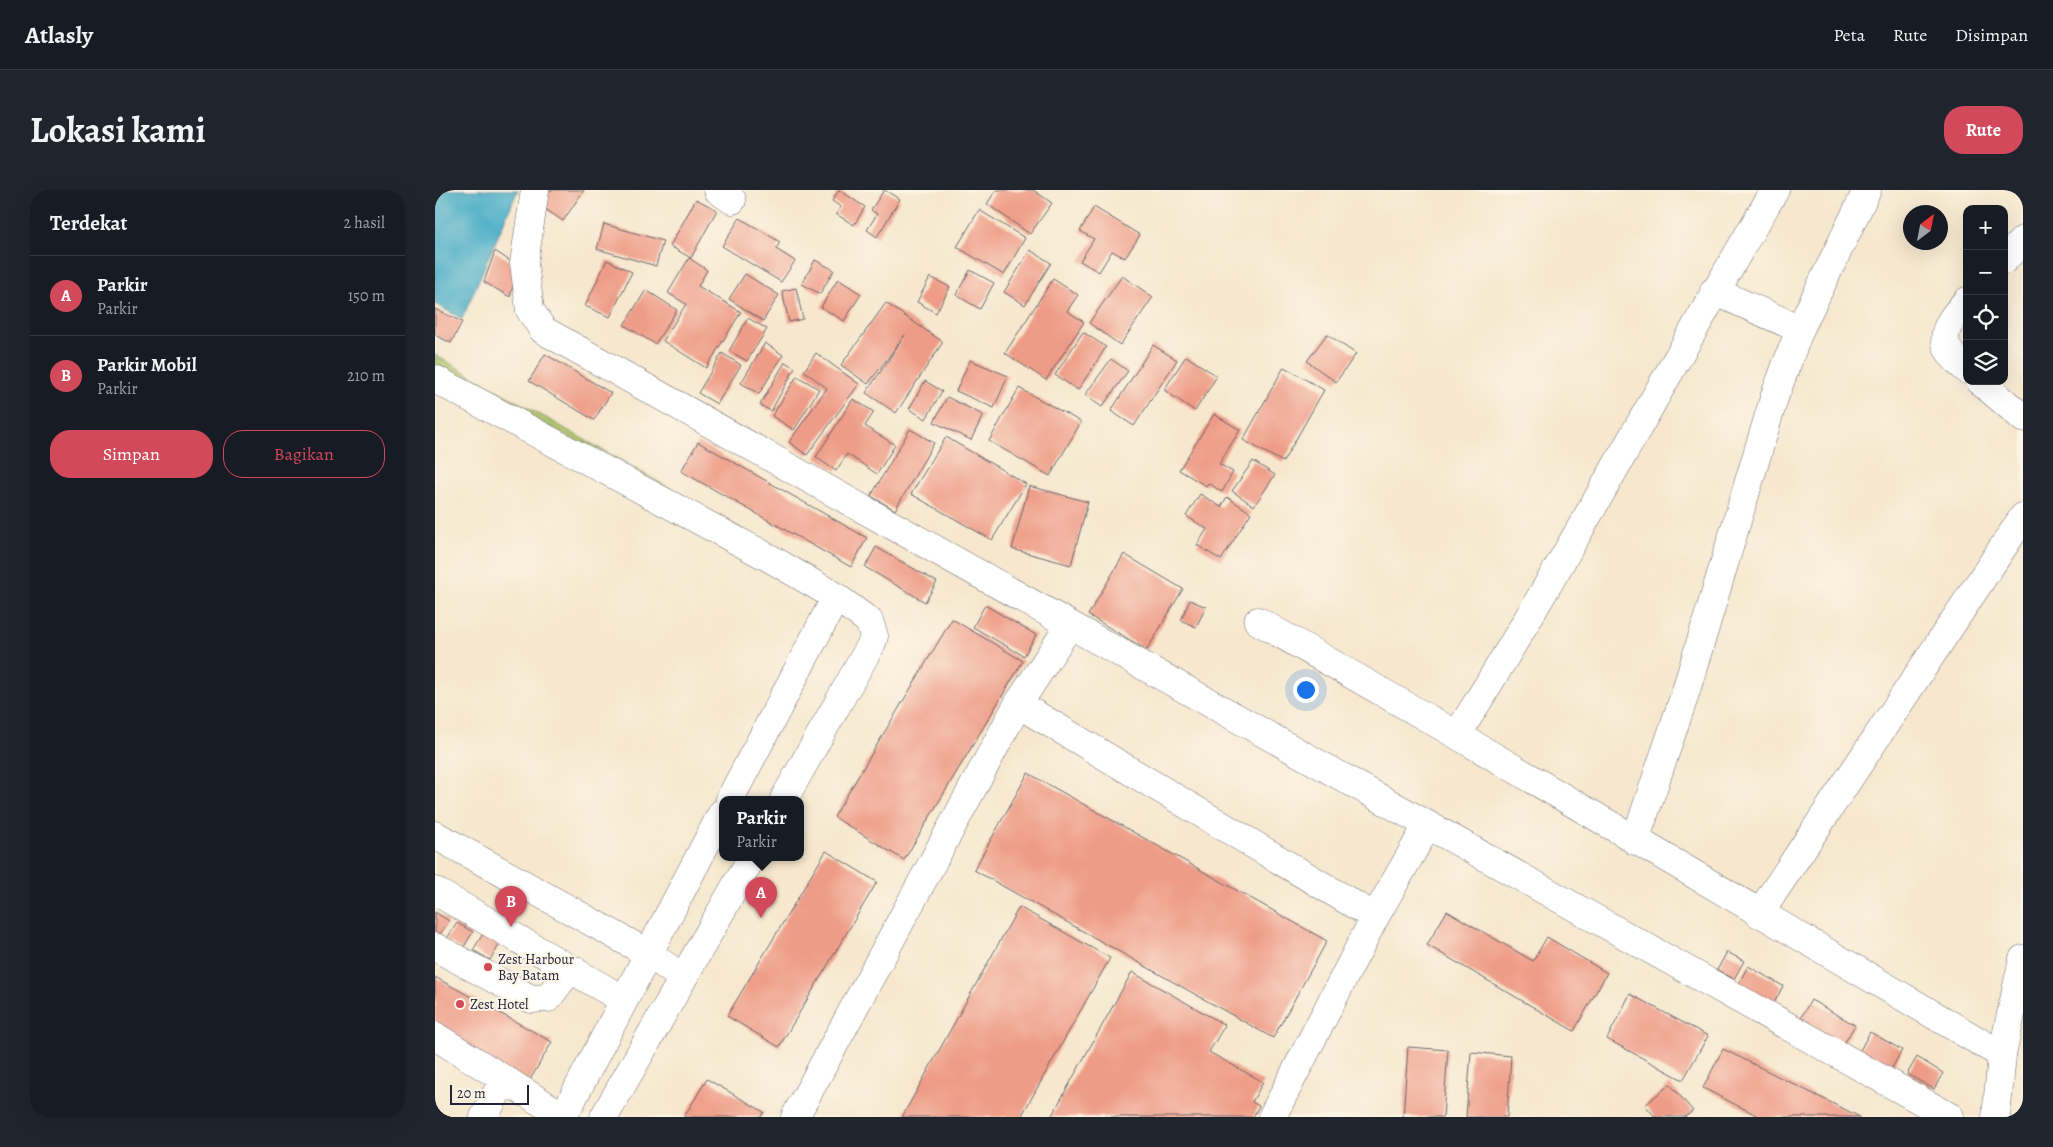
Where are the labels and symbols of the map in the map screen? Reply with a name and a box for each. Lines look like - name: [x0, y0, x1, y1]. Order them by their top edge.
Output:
- north arrow: [1903, 205, 1948, 250]
- your location: [1293, 677, 1319, 703]
- pin: A: [745, 877, 777, 918]
- pin: B: [495, 886, 527, 927]
- place label: Zest Harbour Bay Batam: [498, 950, 575, 985]
- marker: Zest Harbour Bay Batam: [482, 961, 494, 973]
- place label: Zest Hotel: [470, 995, 529, 1014]
- marker: Zest Hotel: [454, 998, 466, 1010]
- scale bar: [450, 1082, 529, 1105]

